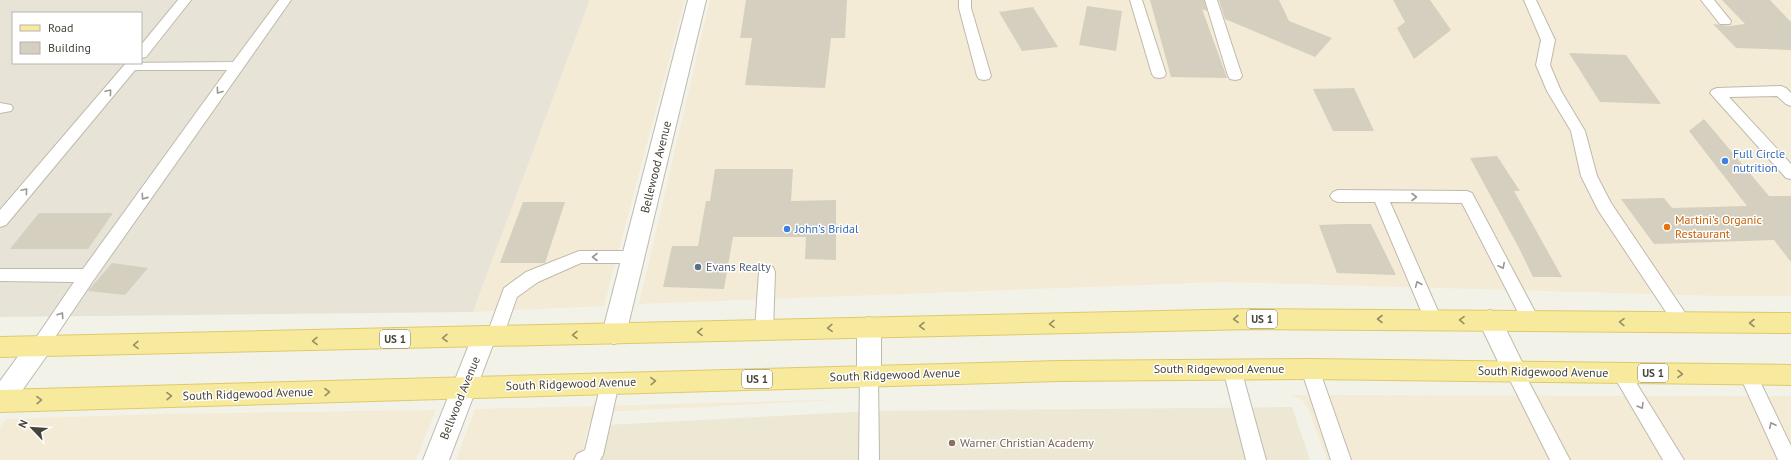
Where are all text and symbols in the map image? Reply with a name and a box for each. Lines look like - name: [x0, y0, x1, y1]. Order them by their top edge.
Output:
- legend: [12, 12, 142, 64]
- text: Road: [48, 20, 73, 35]
- text: Building: [48, 40, 91, 55]
- one-way arrow: [216, 87, 224, 94]
- one-way arrow: [104, 89, 111, 97]
- street label: Bellewood Avenue: [637, 119, 674, 214]
- place label: Full Circle nutrition: [1733, 146, 1785, 175]
- marker: Full Circle nutrition: [1720, 156, 1730, 166]
- one-way arrow: [21, 189, 28, 196]
- one-way arrow: [142, 192, 149, 199]
- one-way arrow: [1411, 193, 1417, 201]
- place label: Martini's Organic Restaurant: [1675, 212, 1763, 241]
- place label: John's Bridal: [794, 221, 859, 236]
- marker: Martini's Organic Restaurant: [1662, 222, 1672, 232]
- marker: John's Bridal: [782, 224, 792, 234]
- one-way arrow: [592, 253, 598, 261]
- place label: Evans Realty: [706, 259, 771, 274]
- marker: Evans Realty: [693, 262, 703, 272]
- one-way arrow: [1497, 262, 1505, 269]
- one-way arrow: [1414, 281, 1422, 288]
- road number: US 1: [1247, 310, 1277, 328]
- one-way arrow: [56, 312, 63, 319]
- one-way arrow: [1233, 315, 1239, 323]
- one-way arrow: [1377, 315, 1383, 324]
- one-way arrow: [1459, 316, 1465, 324]
- one-way arrow: [1619, 318, 1625, 326]
- one-way arrow: [1749, 319, 1755, 327]
- one-way arrow: [1049, 320, 1055, 328]
- one-way arrow: [919, 322, 925, 330]
- one-way arrow: [827, 324, 833, 333]
- one-way arrow: [697, 328, 703, 336]
- road number: US 1: [380, 330, 410, 348]
- one-way arrow: [572, 331, 578, 339]
- one-way arrow: [442, 334, 448, 342]
- one-way arrow: [312, 337, 318, 345]
- one-way arrow: [133, 341, 139, 349]
- street label: Bellwood Avenue: [436, 354, 483, 442]
- street label: South Ridgewood Avenue: [1154, 361, 1284, 376]
- street label: South Ridgewood Avenue: [1478, 363, 1608, 380]
- road number: US 1: [1638, 364, 1668, 382]
- street label: South Ridgewood Avenue: [829, 365, 961, 384]
- one-way arrow: [1677, 369, 1683, 378]
- road number: US 1: [742, 370, 772, 388]
- street label: South Ridgewood Avenue: [505, 374, 637, 393]
- one-way arrow: [650, 377, 656, 386]
- street label: South Ridgewood Avenue: [182, 384, 314, 403]
- one-way arrow: [324, 387, 330, 396]
- one-way arrow: [166, 392, 172, 400]
- one-way arrow: [36, 396, 42, 404]
- one-way arrow: [1637, 402, 1644, 409]
- north arrow: [12, 408, 52, 448]
- text: N: [15, 418, 31, 430]
- one-way arrow: [1769, 421, 1777, 429]
- place label: Warner Christian Academy: [960, 435, 1094, 450]
- marker: Warner Christian Academy: [947, 438, 957, 448]

